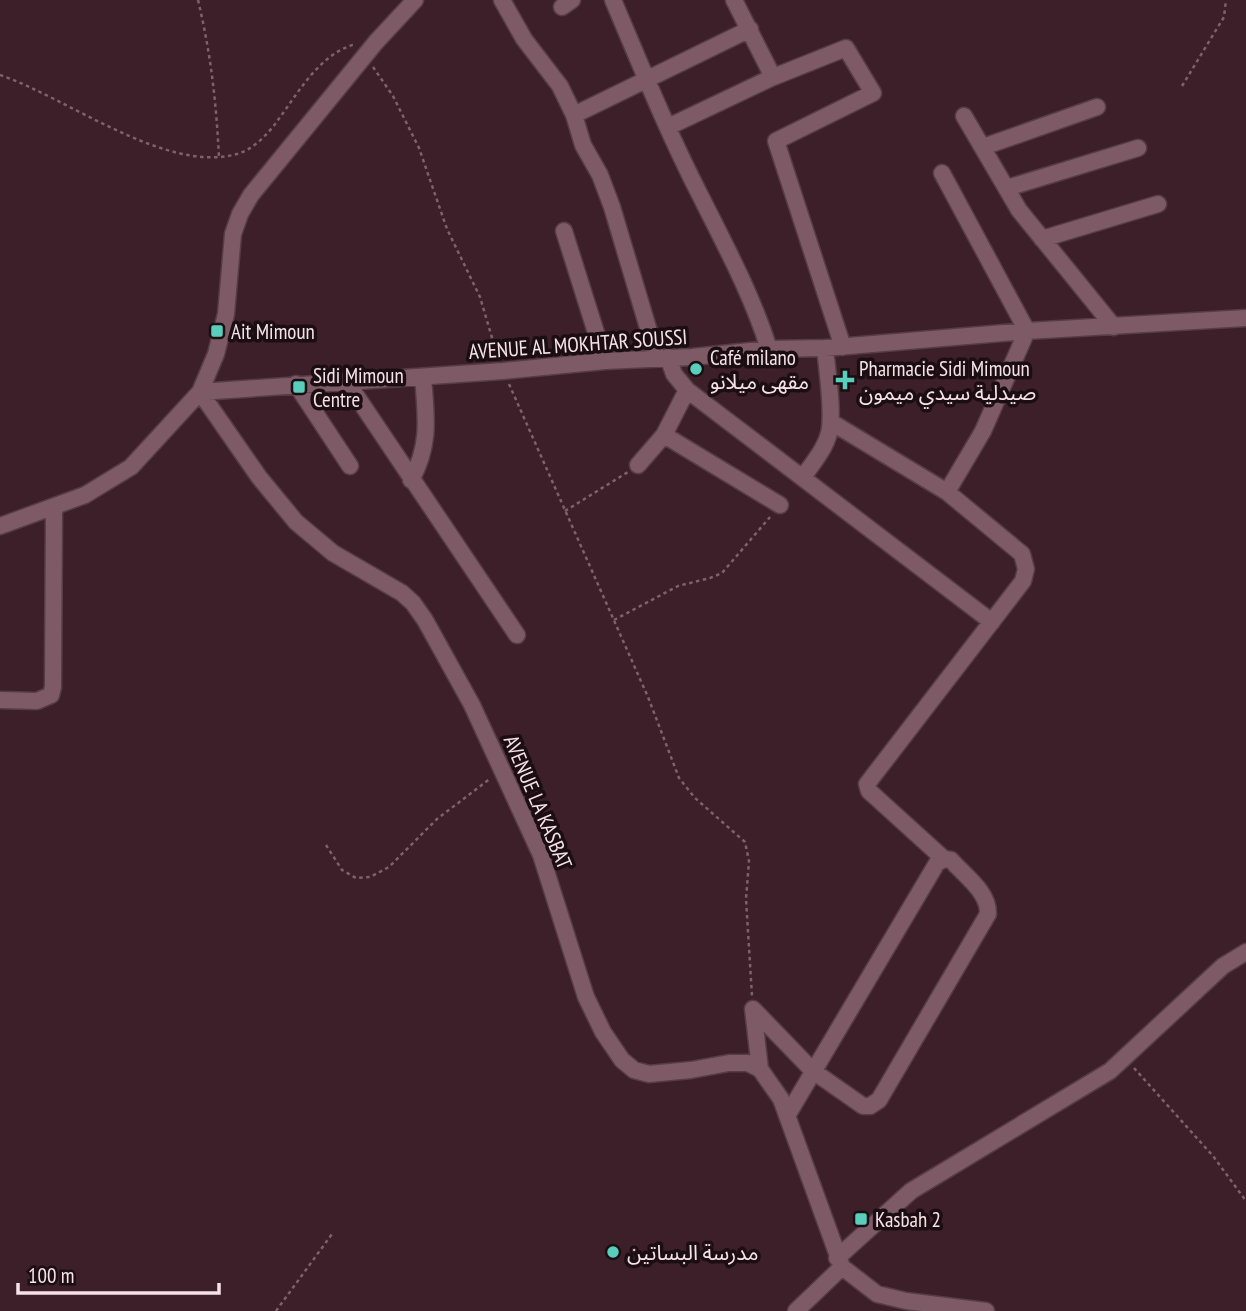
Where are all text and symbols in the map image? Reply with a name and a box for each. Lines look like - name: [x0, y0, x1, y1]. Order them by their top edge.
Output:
- place label: Ait Mimoun: [231, 318, 315, 345]
- marker: Ait Mimoun: [209, 323, 225, 339]
- street label: AVENUE AL MOKHTAR SOUSSI: [468, 323, 688, 365]
- place label: Café milano مقهى ميلانو: [710, 344, 809, 395]
- place label: Pharmacie Sidi Mimoun صيدلية سيدي ميمون: [859, 355, 1036, 408]
- marker: Café milano مقهى ميلانو: [688, 361, 704, 377]
- place label: Sidi Mimoun Centre: [313, 362, 404, 413]
- marker: Pharmacie Sidi Mimoun صيدلية سيدي ميمون: [837, 372, 853, 388]
- marker: Sidi Mimoun Centre: [291, 379, 307, 395]
- street label: AVENUE LA KASBAT: [498, 731, 579, 874]
- place label: Kasbah 2: [875, 1206, 941, 1233]
- marker: Kasbah 2: [853, 1211, 869, 1227]
- place label: مدرسة البساتين: [627, 1239, 758, 1266]
- marker: مدرسة البساتين: [605, 1244, 621, 1260]
- scale bar: [18, 1252, 219, 1296]
- text: 100 m: [28, 1262, 74, 1289]

